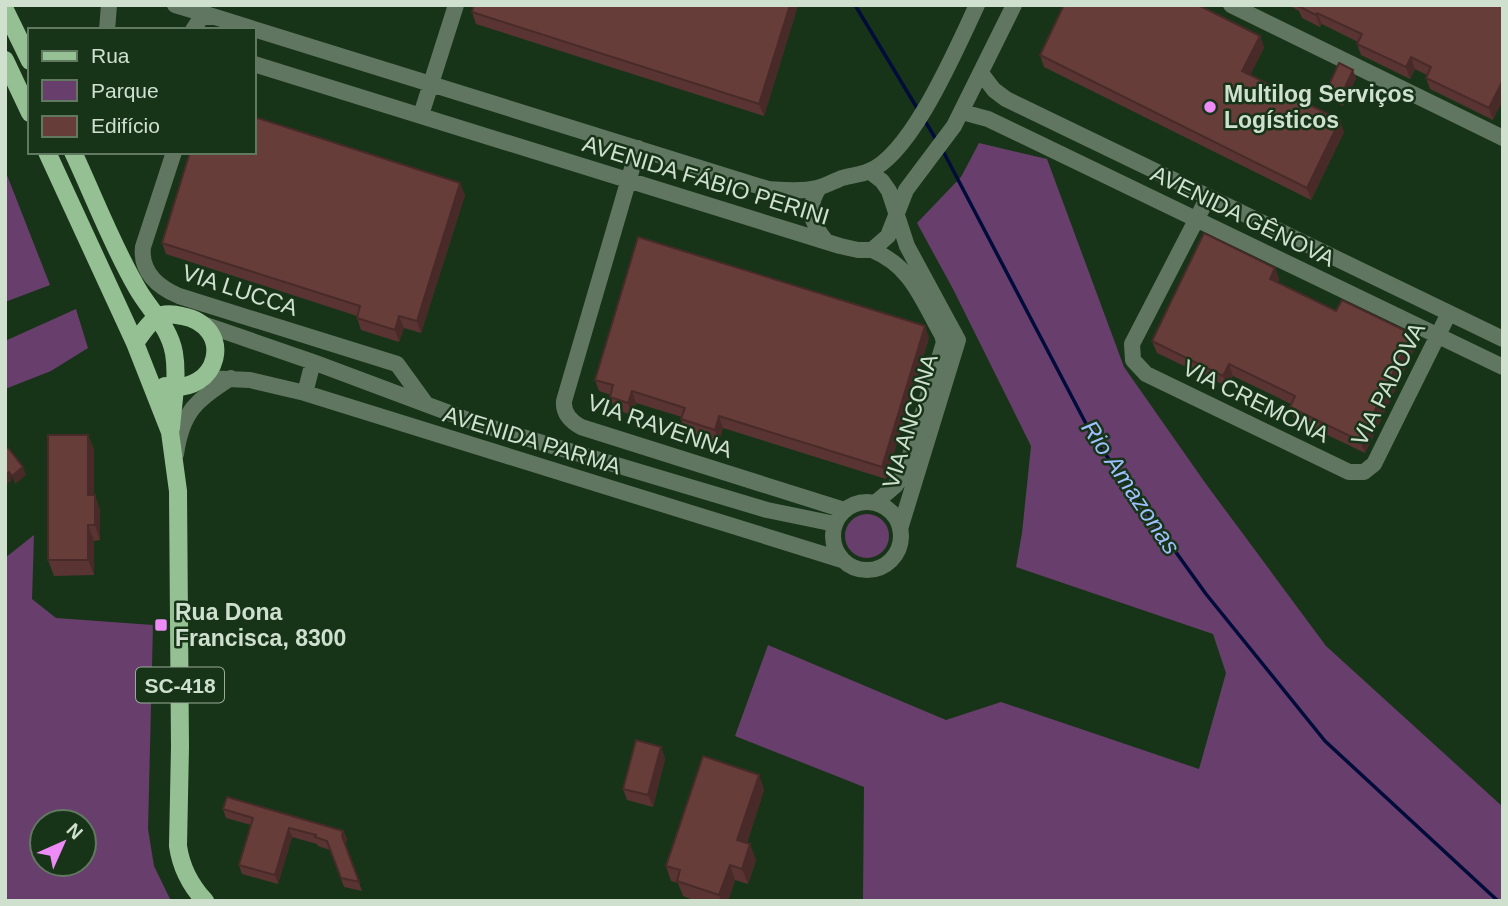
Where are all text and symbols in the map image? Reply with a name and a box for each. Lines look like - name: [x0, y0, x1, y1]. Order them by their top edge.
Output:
- legend: [28, 28, 256, 154]
- text: Rua: [91, 44, 130, 67]
- text: Parque: [91, 79, 159, 102]
- place label: Multilog Serviços Logísticos: [1224, 81, 1414, 133]
- marker: Multilog Serviços Logísticos: [1202, 99, 1218, 115]
- text: Edifício: [91, 114, 160, 137]
- street label: AVENIDA FÁBIO PERINI: [580, 130, 832, 230]
- street label: AVENIDA GÊNOVA: [1147, 160, 1340, 272]
- street label: VIA LUCCA: [179, 259, 302, 321]
- street label: VIA PADOVA: [1346, 318, 1430, 450]
- street label: VIA ANCONA: [877, 350, 943, 491]
- street label: VIA CREMONA: [1179, 354, 1334, 448]
- street label: VIA RAVENNA: [584, 389, 737, 463]
- street label: AVENIDA PARMA: [440, 401, 625, 480]
- water label: Rio Amazonas: [1076, 415, 1186, 559]
- place label: Rua Dona Francisca, 8300: [175, 599, 346, 651]
- marker: Rua Dona Francisca, 8300: [153, 617, 169, 633]
- road number: SC-418: [136, 668, 224, 702]
- north arrow: [28, 808, 98, 878]
- text: N: [62, 819, 87, 844]

